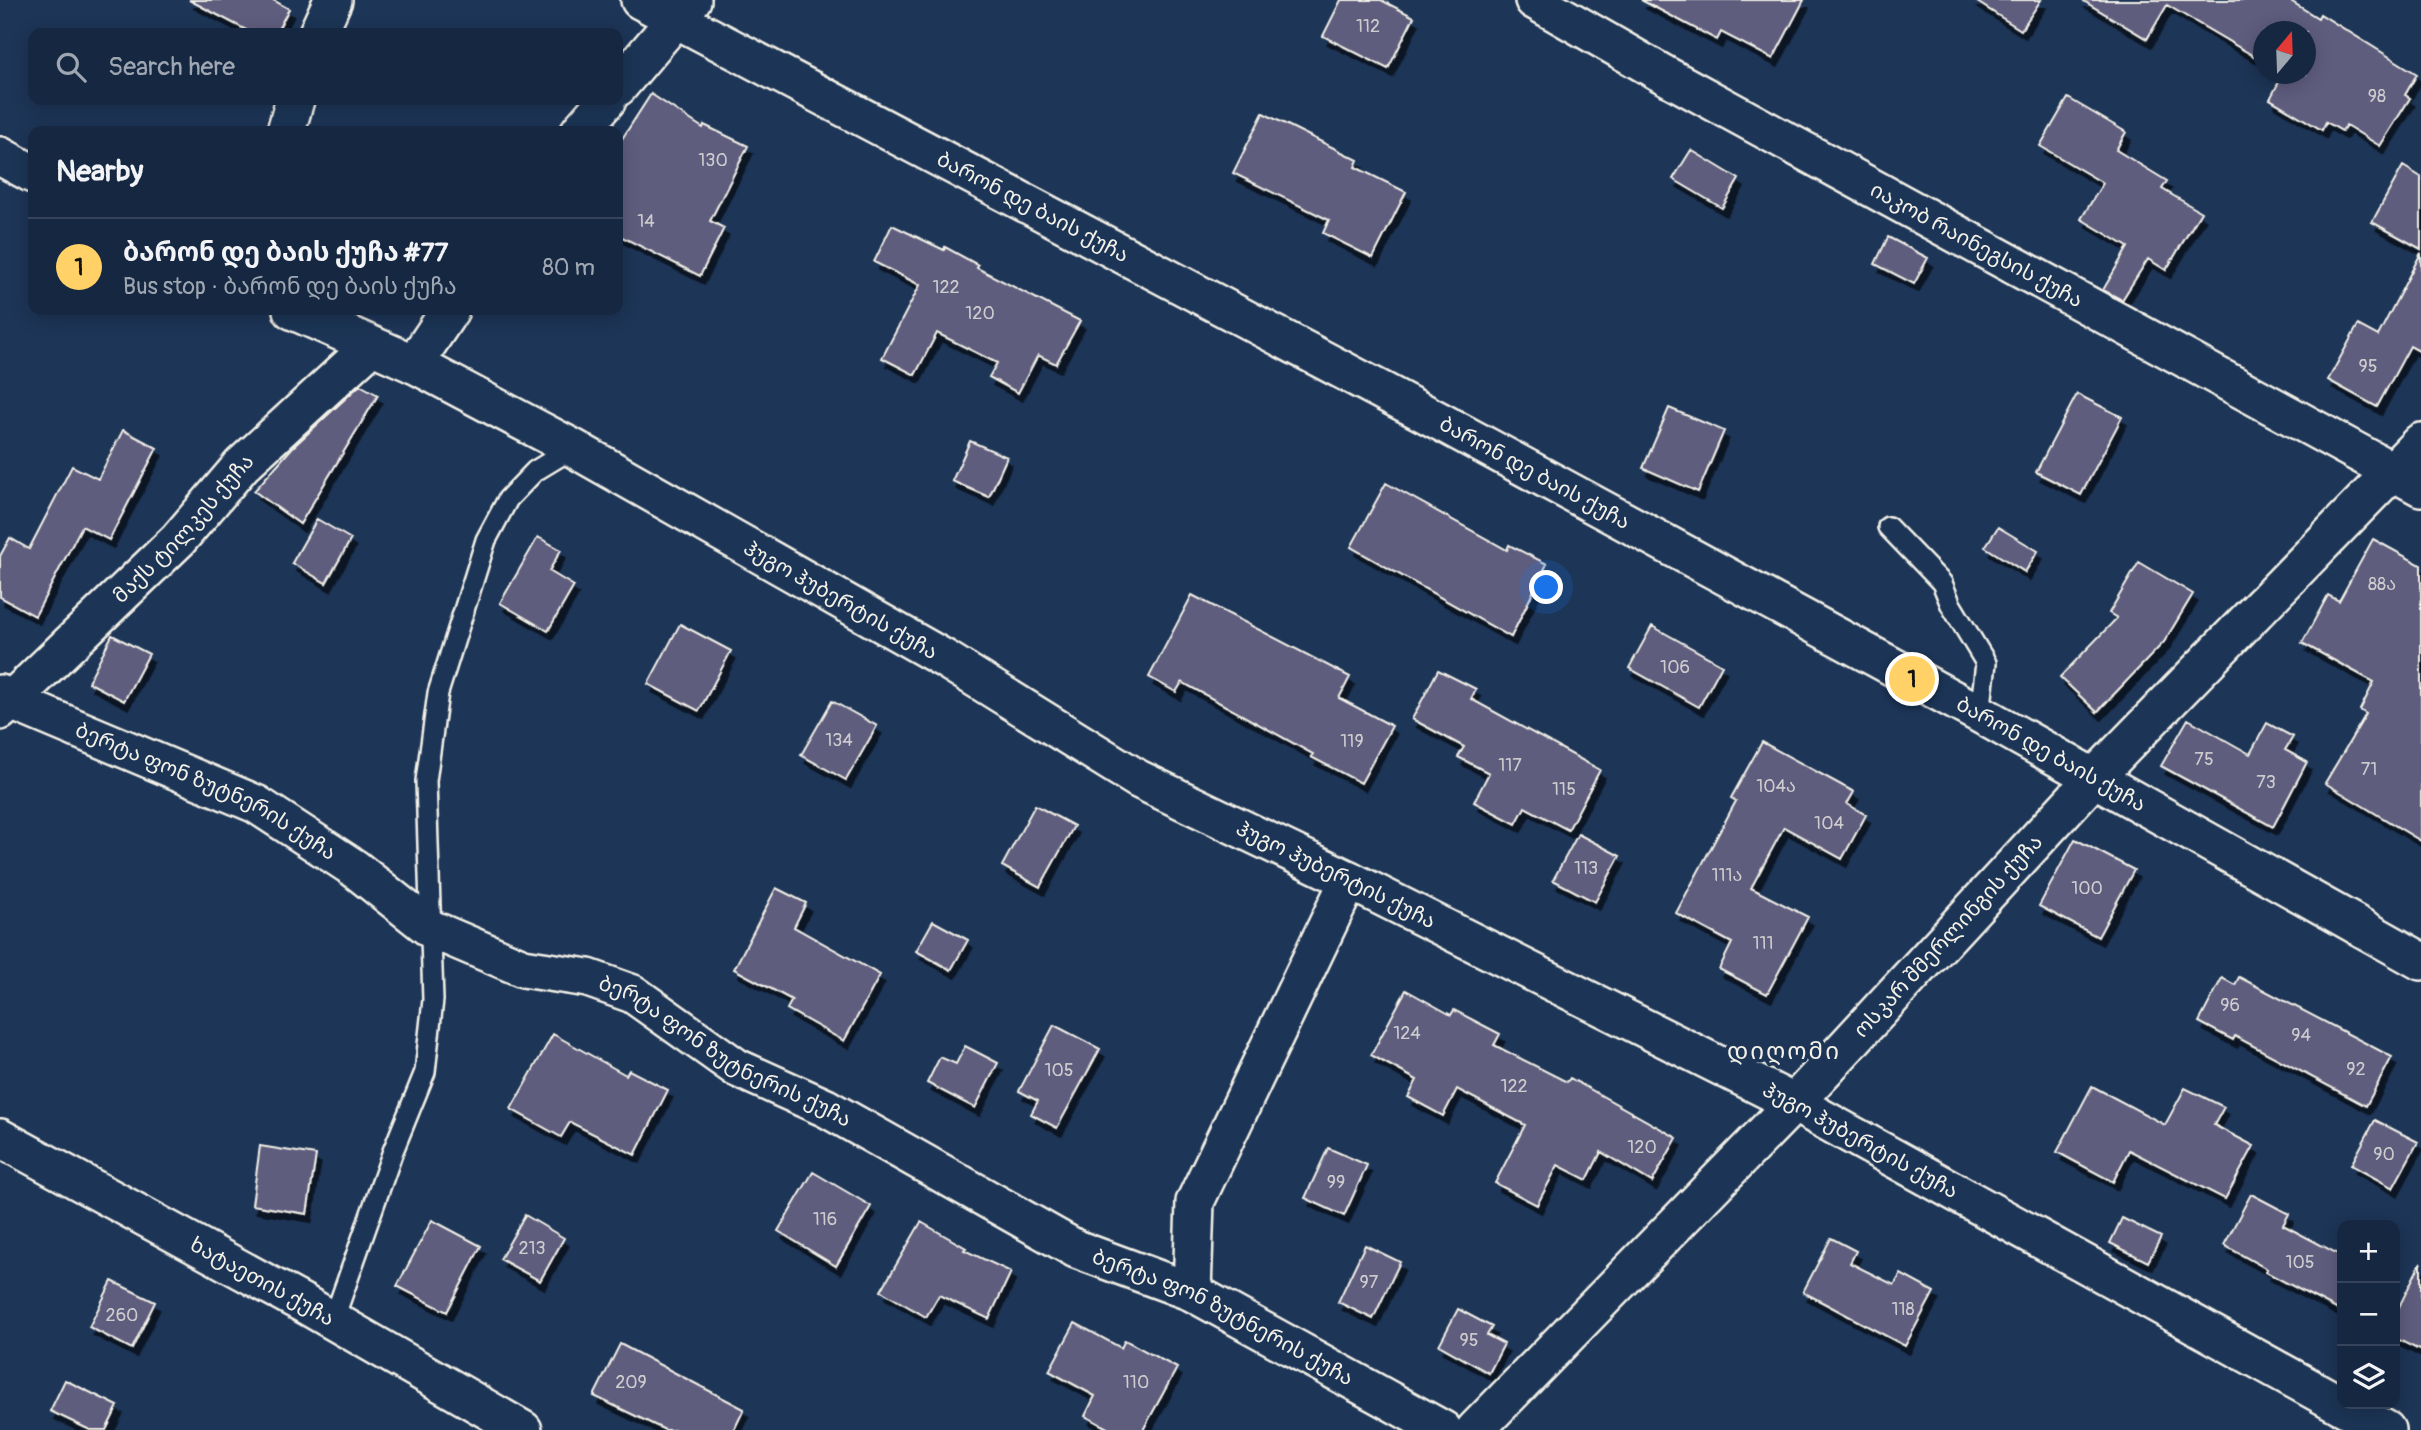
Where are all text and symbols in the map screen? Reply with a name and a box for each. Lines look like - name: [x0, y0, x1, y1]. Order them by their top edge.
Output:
- house number: 112: [1356, 15, 1380, 38]
- north arrow: [2253, 21, 2316, 84]
- search box: [28, 28, 623, 105]
- icon: search: [52, 48, 90, 86]
- text: Search here: [108, 51, 235, 83]
- house number: 98: [2368, 85, 2386, 108]
- street label: ბარონ დე ბაის ქუჩა: [932, 145, 1133, 269]
- house number: 130: [698, 149, 728, 172]
- text: Nearby: [56, 153, 143, 190]
- street label: იაკობ რაინეგსის ქუჩა: [1866, 176, 2088, 314]
- house number: 14: [637, 210, 655, 233]
- text: ბარონ დე ბაის ქუჩა #77: [123, 237, 448, 269]
- text: 1: [75, 253, 84, 282]
- text: 80 m: [542, 253, 595, 282]
- text: Bus stop · ბარონ დე ბაის ქუჩა: [123, 272, 457, 301]
- house number: 122: [932, 276, 960, 299]
- house number: 120: [965, 302, 995, 325]
- house number: 95: [2358, 355, 2378, 378]
- street label: ბარონ დე ბაის ქუჩა: [1435, 410, 1635, 535]
- street label: მაქს ტილკეს ქუჩა: [107, 448, 259, 609]
- street label: ჰუგო ჰუბერტის ქუჩა: [739, 534, 943, 666]
- your location: [1529, 570, 1563, 604]
- house number: 88ა: [2368, 573, 2396, 596]
- pin: 1: [1889, 653, 1935, 705]
- house number: 106: [1660, 656, 1690, 679]
- street label: ბარონ დე ბაის ქუჩა: [1952, 690, 2151, 818]
- street label: ბერტა ფონ ზუტნერის ქუჩა: [71, 716, 341, 866]
- house number: 134: [825, 729, 853, 752]
- house number: 119: [1340, 730, 1364, 753]
- house number: 75: [2194, 748, 2214, 771]
- house number: 117: [1498, 754, 1522, 777]
- house number: 71: [2361, 758, 2377, 781]
- house number: 73: [2256, 771, 2276, 794]
- house number: 104ა: [1756, 775, 1796, 798]
- house number: 115: [1552, 778, 1576, 801]
- house number: 104: [1814, 812, 1844, 835]
- street label: ჰუგო ჰუბერტის ქუჩა: [1232, 814, 1440, 935]
- street label: ოსკარ შმერლინგის ქუჩა: [1848, 829, 2048, 1043]
- house number: 113: [1574, 857, 1598, 880]
- house number: 111ა: [1712, 864, 1743, 887]
- house number: 100: [2071, 877, 2103, 900]
- house number: 111: [1752, 932, 1774, 955]
- street label: ბერტა ფონ ზუტნერის ქუჩა: [595, 969, 856, 1133]
- house number: 96: [2220, 994, 2240, 1017]
- house number: 124: [1393, 1022, 1421, 1045]
- house number: 94: [2291, 1024, 2311, 1047]
- district label: დიღომი: [1727, 1037, 1841, 1066]
- house number: 92: [2346, 1058, 2366, 1081]
- house number: 105: [1044, 1059, 1074, 1082]
- house number: 122: [1500, 1075, 1528, 1098]
- street label: ჰუგო ჰუბერტის ქუჩა: [1758, 1076, 1963, 1205]
- house number: 120: [1627, 1136, 1657, 1159]
- house number: 90: [2373, 1143, 2395, 1166]
- house number: 99: [1327, 1171, 1345, 1194]
- house number: 116: [813, 1208, 837, 1231]
- map controls: [2337, 1220, 2400, 1409]
- button: +: [2337, 1220, 2400, 1283]
- street label: ხატაეთის ქუჩა: [185, 1231, 339, 1332]
- house number: 213: [518, 1237, 546, 1260]
- street label: ბერტა ფონ ზუტნერის ქუჩა: [1089, 1243, 1358, 1392]
- house number: 105: [2285, 1251, 2315, 1274]
- house number: 97: [1360, 1271, 1379, 1294]
- button: −: [2337, 1283, 2400, 1346]
- house number: 118: [1891, 1298, 1915, 1321]
- house number: 260: [106, 1304, 138, 1327]
- house number: 95: [1459, 1329, 1479, 1352]
- button: layers: [2337, 1346, 2400, 1409]
- house number: 209: [615, 1371, 647, 1394]
- house number: 110: [1123, 1371, 1149, 1394]

